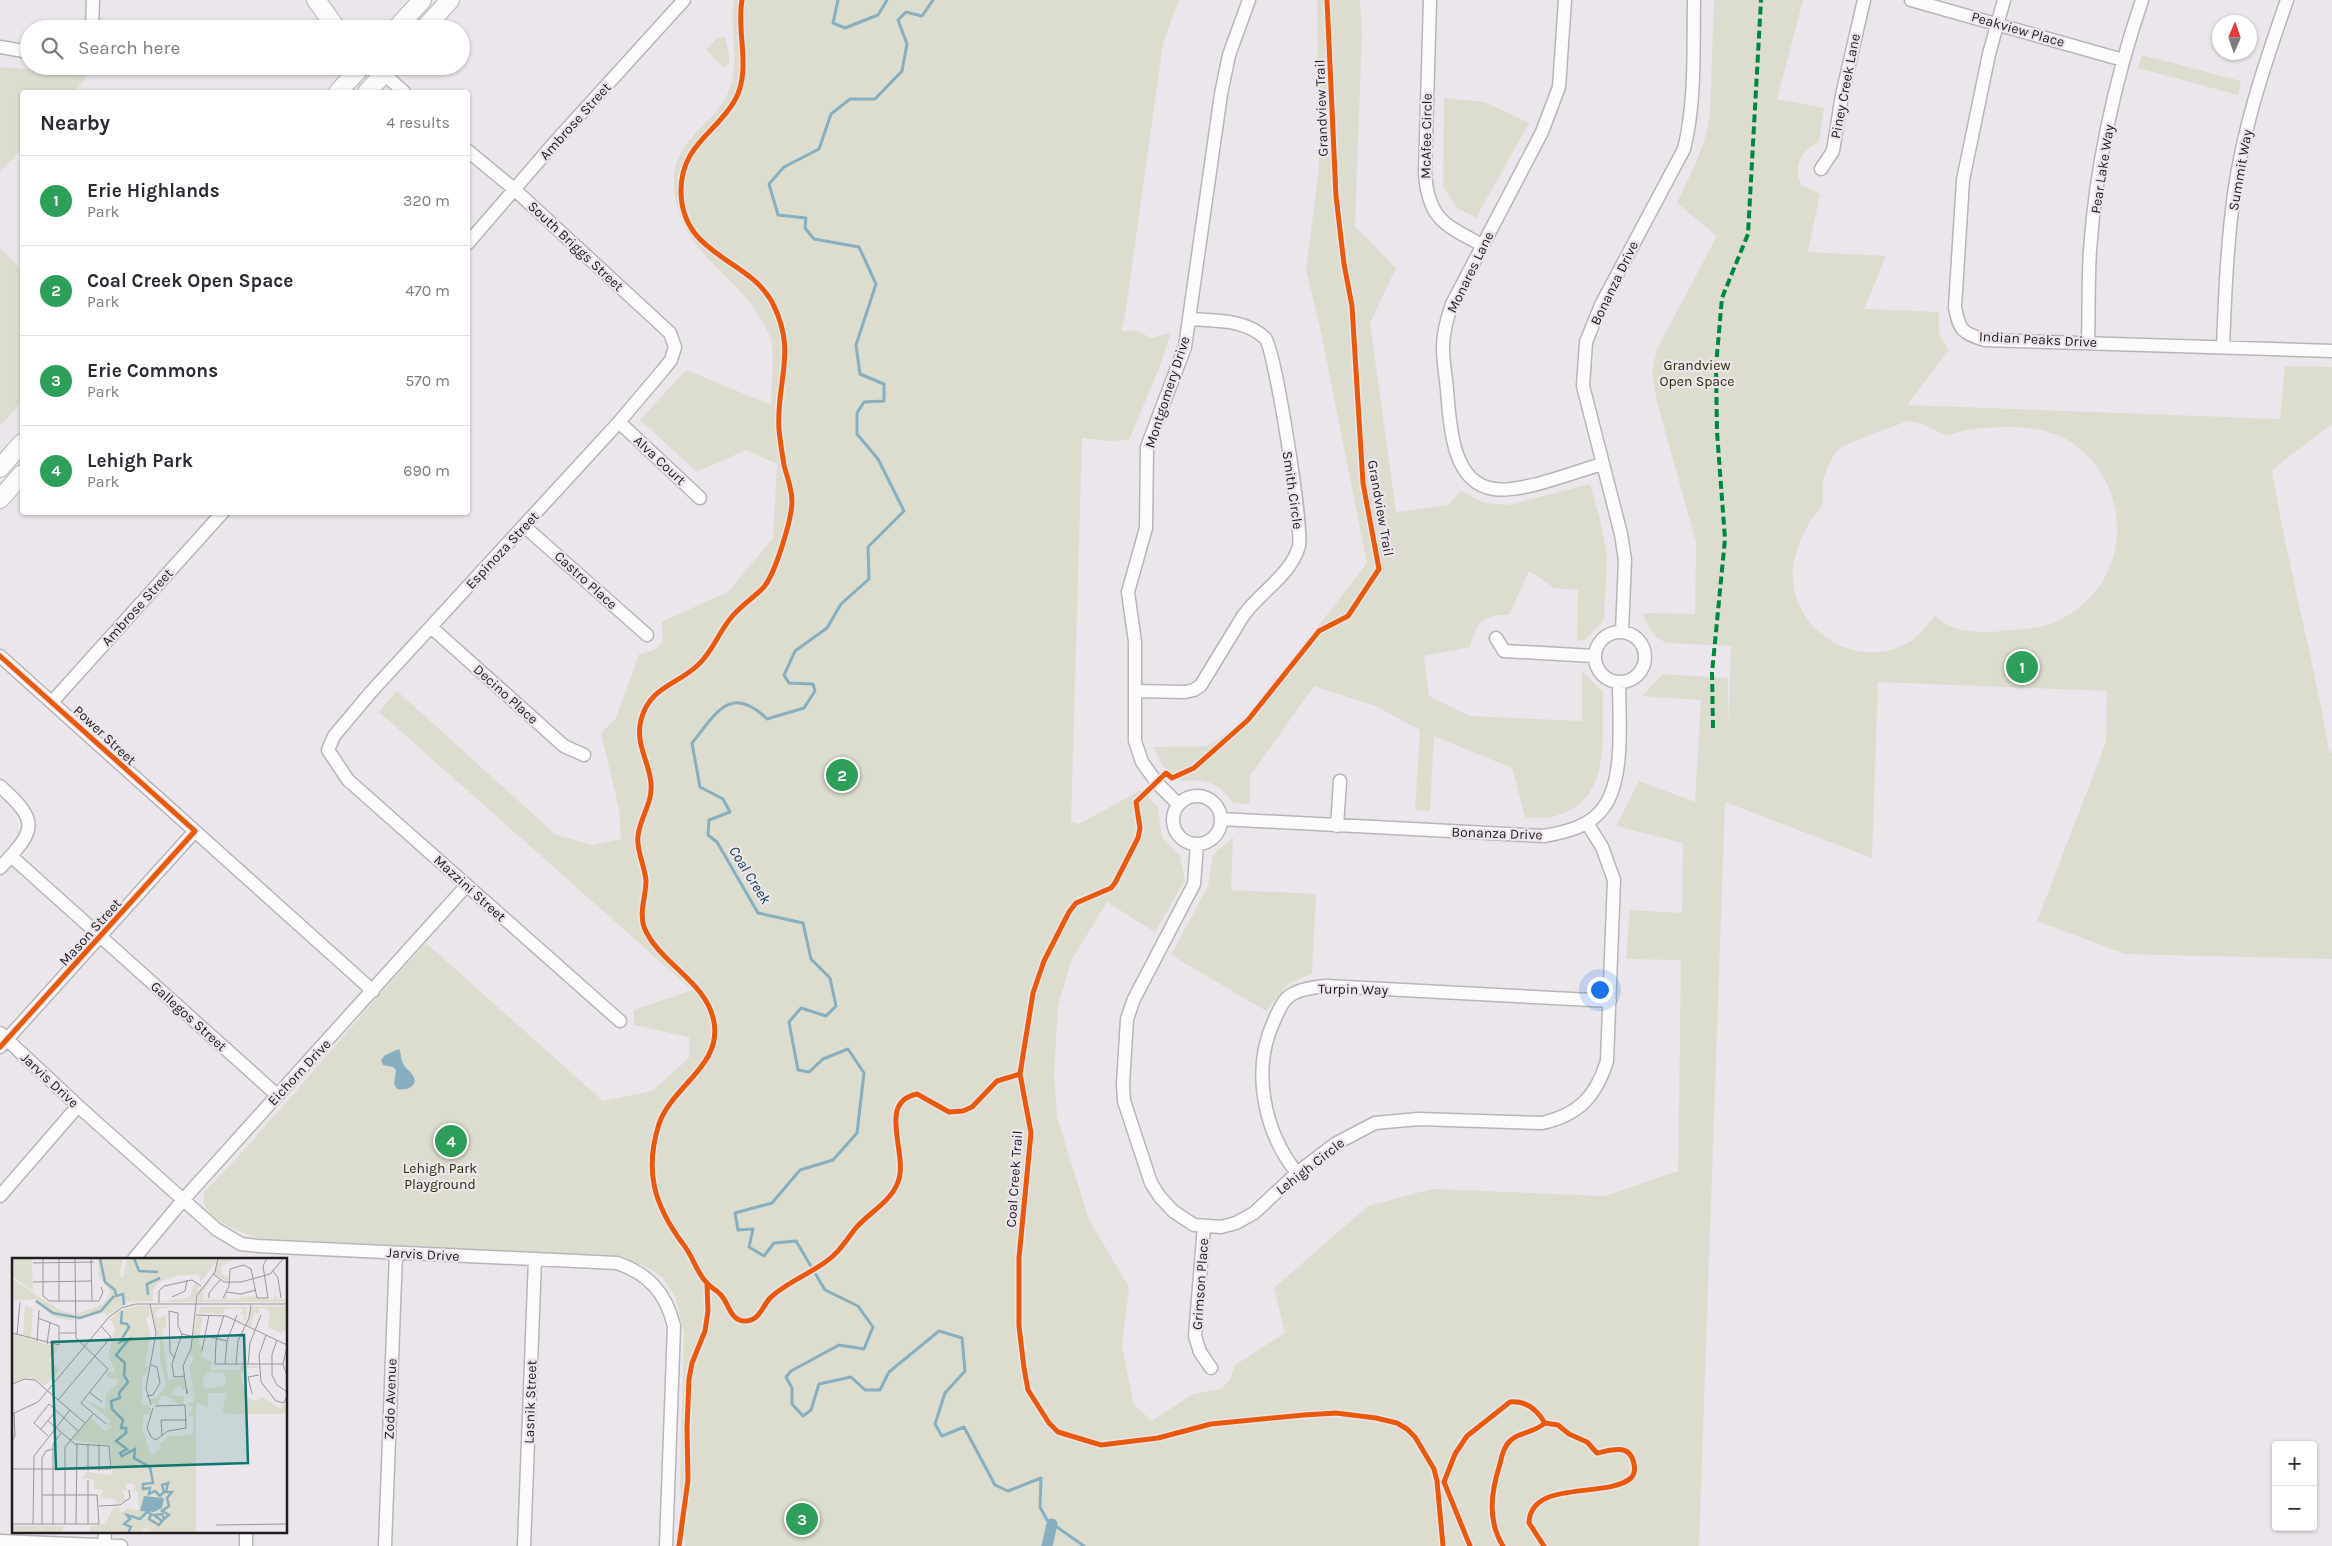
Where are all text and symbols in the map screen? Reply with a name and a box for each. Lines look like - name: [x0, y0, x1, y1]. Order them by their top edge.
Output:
- street label: Peakview Place: [1969, 8, 2066, 51]
- north arrow: [2212, 15, 2257, 60]
- search box: [20, 20, 470, 75]
- street label: Piney Creek Lane: [1827, 32, 1864, 140]
- icon: search: [38, 34, 66, 62]
- text: Search here: [78, 37, 180, 59]
- street label: Grandview Trail: [1311, 59, 1332, 157]
- street label: Ambrose Street: [536, 79, 615, 164]
- street label: McAfee Circle: [1417, 93, 1436, 179]
- text: Nearby: [40, 111, 110, 135]
- text: 4 results: [386, 113, 450, 132]
- street label: Pear Lake Way: [2087, 123, 2118, 215]
- street label: Summit Way: [2225, 128, 2256, 212]
- text: Erie Highlands: [87, 180, 220, 202]
- text: 1: [53, 191, 59, 210]
- text: 320 m: [403, 191, 450, 210]
- street label: South Briggs Street: [524, 198, 627, 295]
- text: Park: [87, 202, 119, 221]
- street label: Monares Lane: [1443, 229, 1497, 316]
- street label: Bonanza Drive: [1587, 238, 1642, 328]
- text: Coal Creek Open Space: [87, 270, 293, 292]
- text: 2: [51, 281, 61, 300]
- text: 470 m: [405, 281, 450, 300]
- text: Park: [87, 292, 119, 311]
- street label: Indian Peaks Drive: [1978, 328, 2097, 351]
- street label: Montgomery Drive: [1141, 334, 1194, 450]
- park label: Grandview Open Space: [1660, 357, 1734, 390]
- text: Erie Commons: [87, 360, 218, 382]
- text: 3: [51, 371, 61, 390]
- text: 570 m: [405, 371, 450, 390]
- text: Park: [87, 382, 119, 401]
- street label: Alva Court: [630, 432, 689, 489]
- text: Lehigh Park: [87, 450, 193, 472]
- street label: Smith Circle: [1279, 450, 1306, 530]
- street label: Grandview Trail: [1364, 459, 1397, 557]
- text: 4: [51, 461, 61, 480]
- text: 690 m: [403, 461, 450, 480]
- text: Park: [87, 472, 119, 491]
- street label: Espinoza Street: [462, 508, 543, 593]
- street label: Castro Place: [551, 548, 621, 613]
- street label: Ambrose Street: [98, 565, 177, 650]
- pin: 1: [2006, 648, 2038, 686]
- street label: Decino Place: [470, 661, 541, 728]
- street label: Power Street: [70, 702, 140, 769]
- pin: 2: [826, 756, 858, 794]
- street label: Bonanza Drive: [1451, 823, 1543, 844]
- water label: Coal Creek: [725, 843, 775, 908]
- street label: Mazzini Street: [430, 851, 509, 925]
- street label: Mason Street: [56, 895, 125, 970]
- your location: [1587, 977, 1613, 1003]
- street label: Gallegos Street: [147, 978, 230, 1055]
- street label: Turpin Way: [1318, 980, 1389, 999]
- street label: Eichorn Drive: [264, 1035, 335, 1109]
- street label: Jarvis Drive: [17, 1049, 82, 1111]
- pin: 4: [435, 1122, 467, 1160]
- street label: Coal Creek Trail: [1003, 1130, 1026, 1228]
- street label: Lehigh Circle: [1273, 1134, 1348, 1198]
- park label: Lehigh Park Playground: [403, 1160, 477, 1193]
- street label: Grimson Place: [1189, 1238, 1212, 1330]
- street label: Jarvis Drive: [386, 1244, 460, 1265]
- inset map: [12, 1258, 288, 1534]
- street label: Zodo Avenue: [381, 1358, 400, 1440]
- street label: Lasnik Street: [521, 1360, 540, 1444]
- map controls: [2272, 1441, 2317, 1531]
- button: +: [2272, 1441, 2317, 1486]
- button: −: [2272, 1486, 2317, 1531]
- pin: 3: [786, 1500, 818, 1538]

